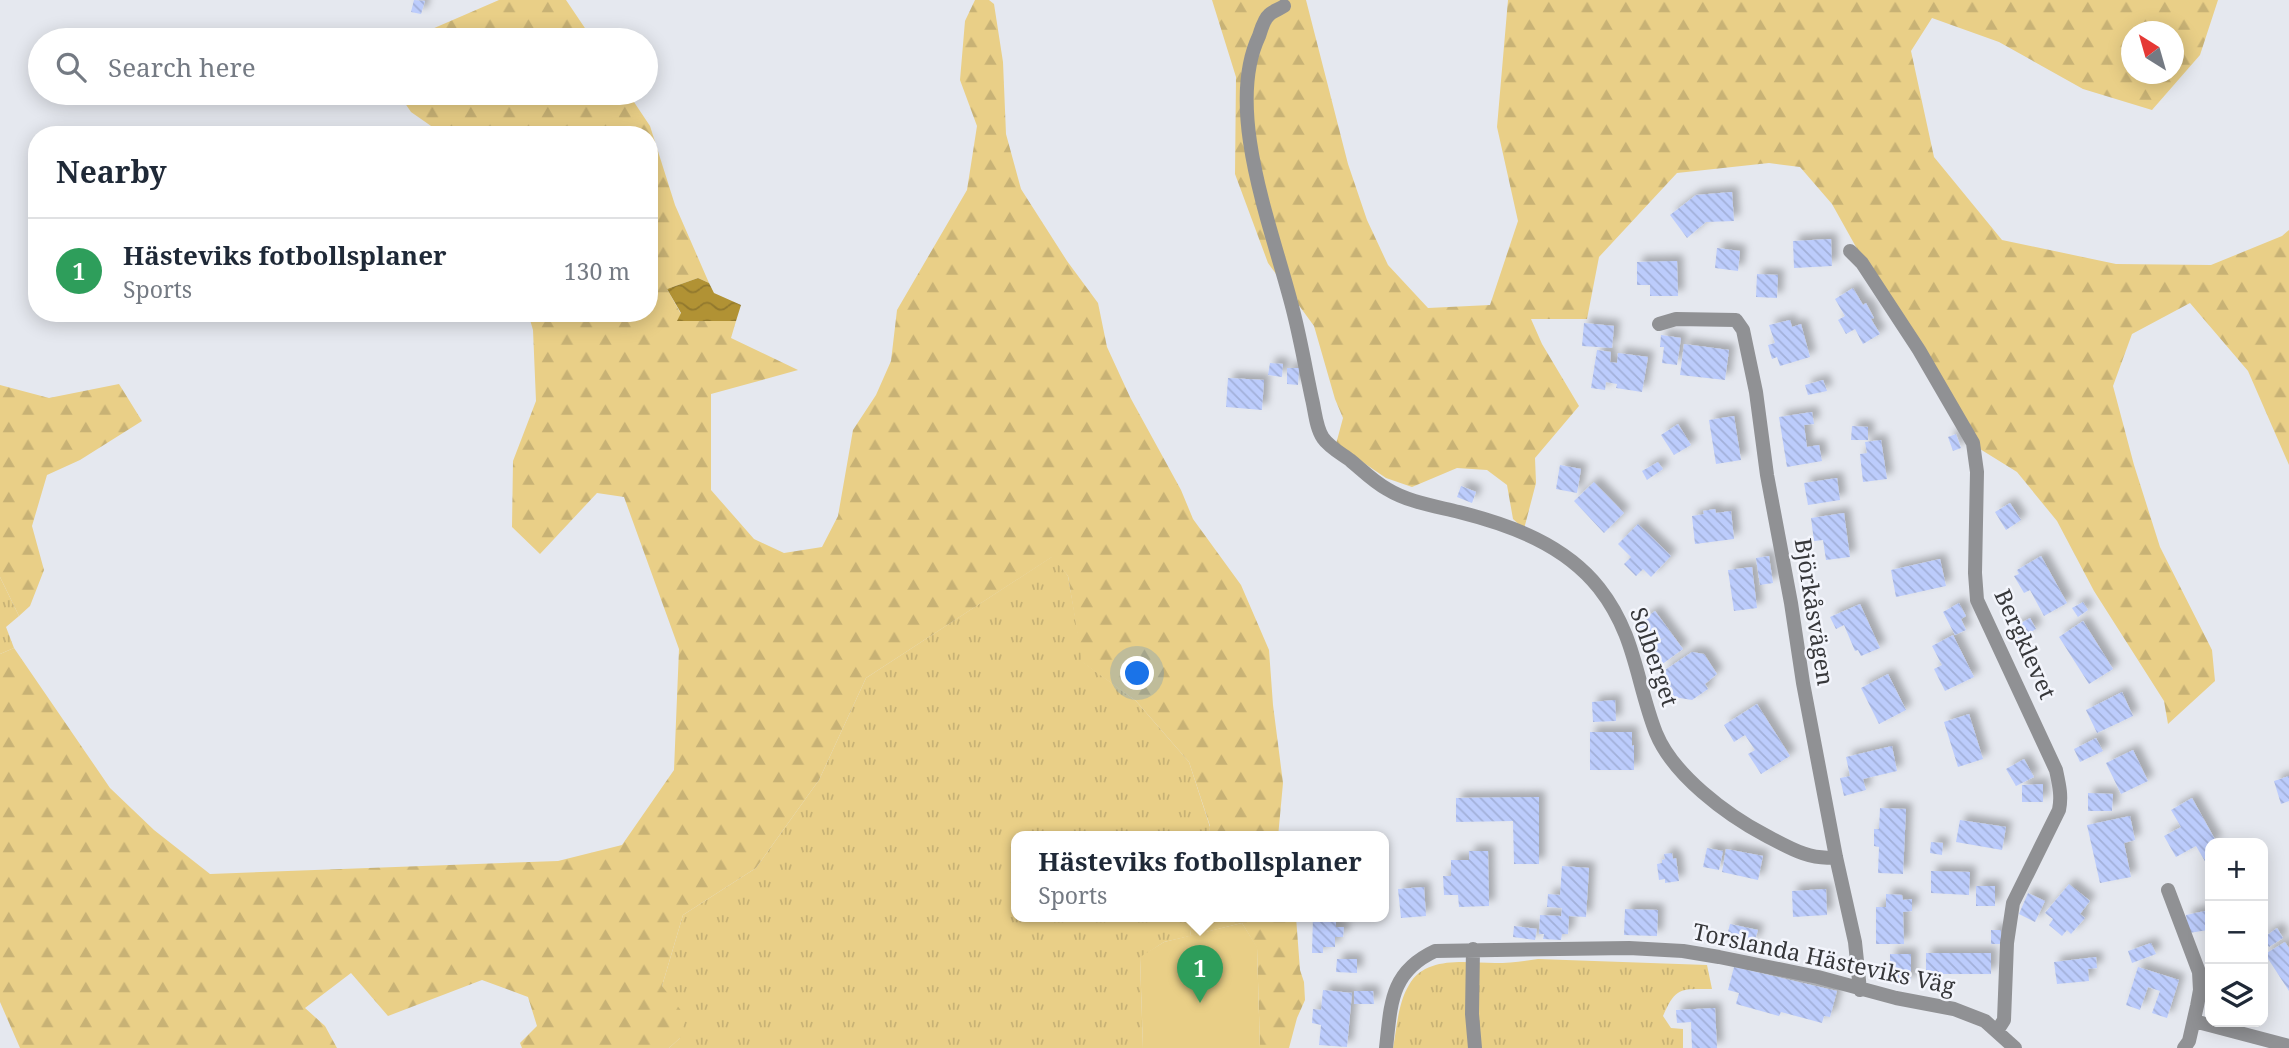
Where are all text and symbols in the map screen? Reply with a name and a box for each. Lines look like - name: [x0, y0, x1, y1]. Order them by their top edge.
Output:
- north arrow: [2121, 21, 2184, 84]
- search box: [28, 28, 658, 105]
- icon: search: [52, 48, 90, 86]
- text: Search here: [108, 49, 256, 85]
- text: Nearby: [56, 151, 167, 192]
- text: Hästeviks fotbollsplaner: [123, 237, 447, 273]
- text: 1: [73, 255, 86, 287]
- text: 130 m: [564, 255, 630, 287]
- text: Sports: [123, 273, 192, 305]
- street label: Björkåsvägen: [1788, 536, 1842, 688]
- street label: Bergklevet: [1987, 584, 2064, 704]
- street label: Solberget: [1623, 603, 1687, 711]
- your location: [1120, 656, 1154, 690]
- popup: [1011, 831, 1389, 922]
- map controls: [2205, 838, 2268, 1027]
- button: +: [2205, 838, 2268, 901]
- text: Hästeviks fotbollsplaner: [1038, 843, 1362, 879]
- text: Sports: [1038, 879, 1107, 911]
- button: −: [2205, 901, 2268, 964]
- street label: Torslanda Hästeviks Väg: [1690, 915, 1959, 1002]
- pin: 1: [1177, 945, 1223, 1003]
- button: layers: [2205, 964, 2268, 1027]

